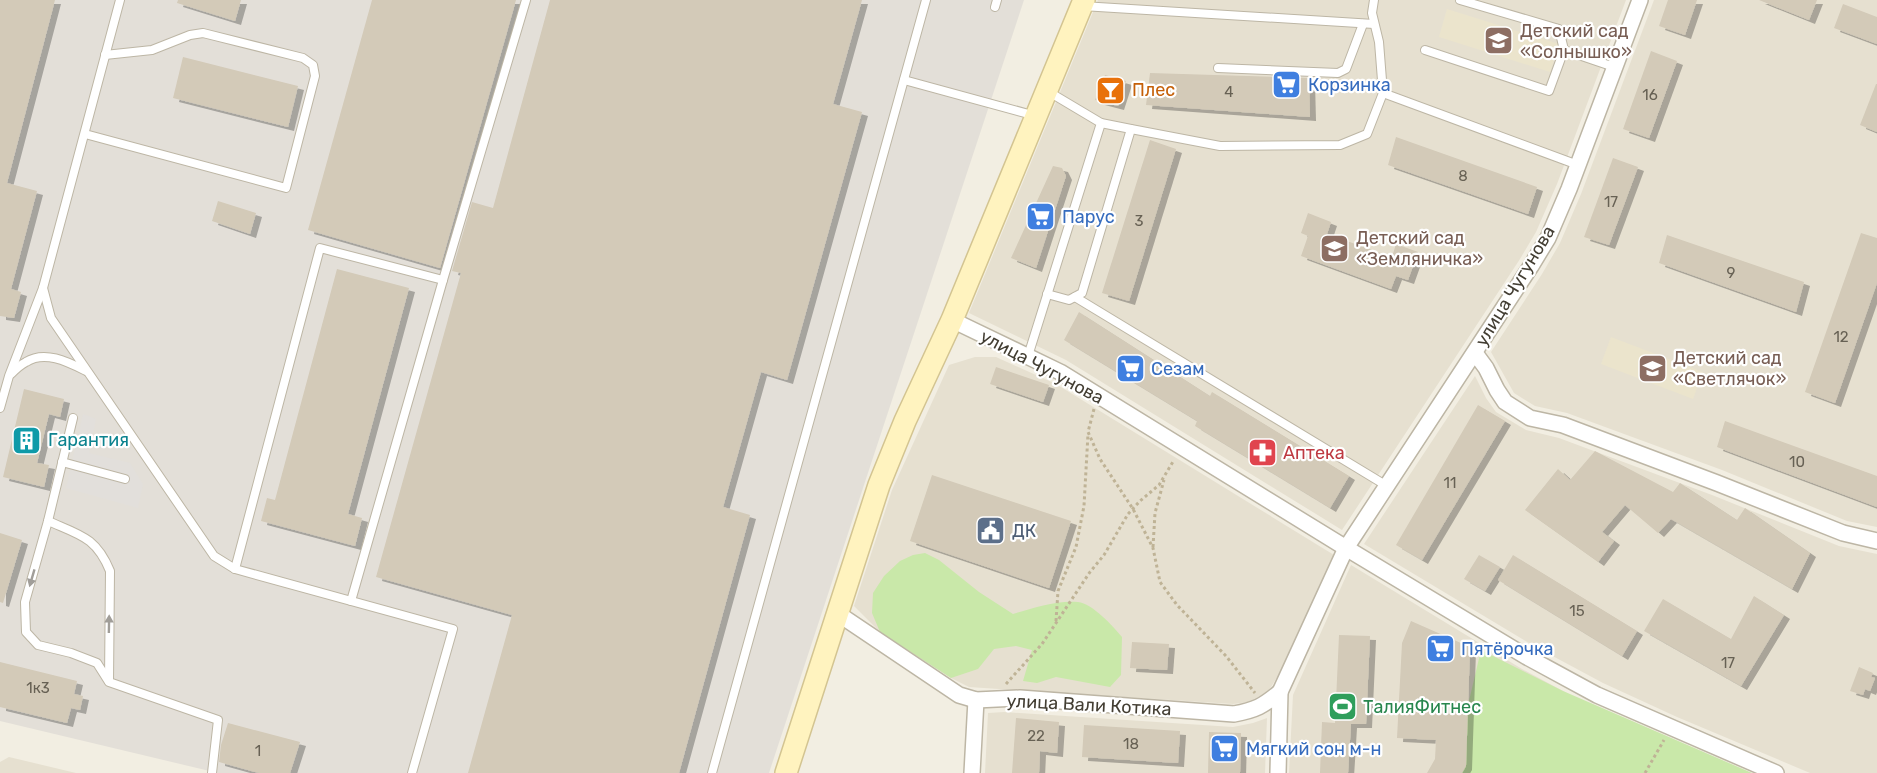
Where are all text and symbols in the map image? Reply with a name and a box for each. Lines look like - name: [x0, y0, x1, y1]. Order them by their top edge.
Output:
- place label: Детский сад «Солнышко»: [1520, 20, 1632, 63]
- school or university icon: Детский сад «Солнышко»: [1483, 25, 1515, 57]
- supermarket icon: Корзинка: [1271, 69, 1303, 101]
- bar icon: Плес: [1095, 74, 1127, 106]
- place label: Корзинка: [1308, 74, 1391, 96]
- place label: Плес: [1132, 79, 1175, 101]
- house number: 4: [1224, 83, 1234, 101]
- house number: 16: [1642, 86, 1658, 104]
- house number: 8: [1458, 167, 1468, 185]
- house number: 17: [1604, 193, 1618, 211]
- supermarket icon: Парус: [1025, 201, 1057, 233]
- place label: Парус: [1062, 206, 1115, 228]
- house number: 3: [1134, 212, 1144, 230]
- street label: улица Чугунова: [1470, 222, 1560, 350]
- place label: Детский сад «Земляничка»: [1356, 227, 1483, 270]
- school or university icon: Детский сад «Земляничка»: [1319, 232, 1351, 264]
- house number: 9: [1727, 264, 1736, 282]
- street label: улица Чугунова: [976, 325, 1108, 409]
- house number: 12: [1833, 328, 1849, 346]
- place label: Детский сад «Светлячок»: [1673, 347, 1786, 390]
- school or university icon: Детский сад «Светлячок»: [1636, 352, 1668, 384]
- supermarket icon: Сезам: [1114, 353, 1146, 385]
- place label: Сезам: [1151, 358, 1205, 380]
- building icon: Гарантия: [11, 424, 43, 456]
- place label: Гарантия: [48, 429, 129, 451]
- pharmacy icon: Аптека: [1246, 437, 1278, 469]
- place label: Аптека: [1283, 442, 1345, 464]
- house number: 10: [1789, 453, 1805, 471]
- house number: 11: [1444, 474, 1456, 492]
- public building icon: ДК: [975, 515, 1007, 547]
- place label: ДК: [1012, 520, 1036, 542]
- one-way arrow: [27, 569, 36, 587]
- house number: 15: [1569, 602, 1585, 620]
- one-way arrow: [104, 614, 114, 633]
- supermarket icon: Пятёрочка: [1424, 633, 1456, 665]
- place label: Пятёрочка: [1461, 638, 1554, 660]
- house number: 17: [1721, 654, 1735, 672]
- house number: 1к3: [26, 679, 50, 697]
- street label: улица Вали Котика: [1006, 690, 1172, 720]
- sports icon: ТалияФитнес: [1326, 691, 1358, 723]
- place label: ТалияФитнес: [1363, 696, 1481, 718]
- house number: 22: [1027, 727, 1045, 745]
- supermarket icon: Мягкий сон м-н: [1209, 733, 1241, 765]
- house number: 18: [1123, 735, 1139, 753]
- place label: Мягкий сон м-н: [1246, 738, 1381, 760]
- house number: 1: [255, 742, 261, 760]

